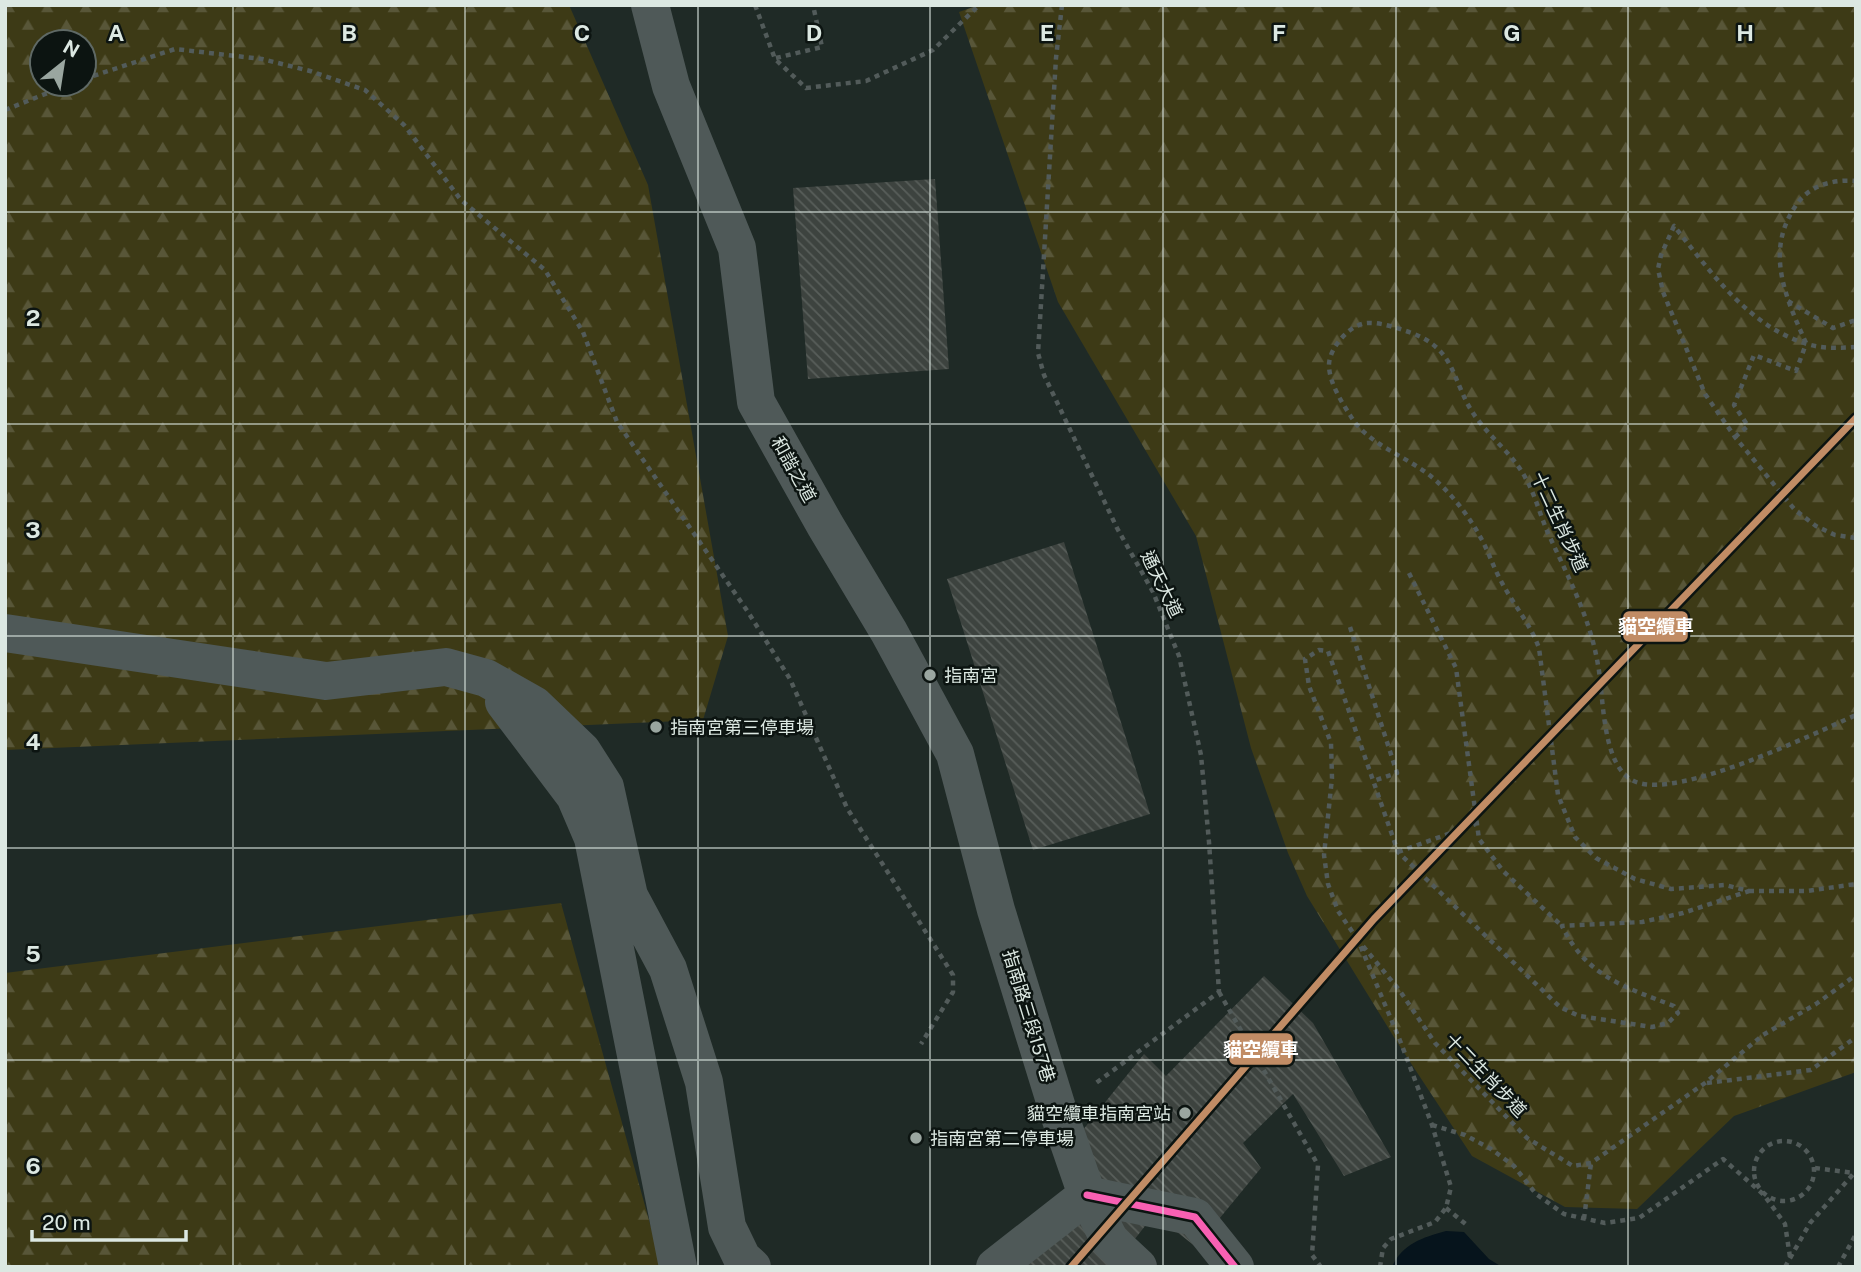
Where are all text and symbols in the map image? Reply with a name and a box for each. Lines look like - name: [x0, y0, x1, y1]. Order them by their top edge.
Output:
- text: A: [108, 19, 125, 46]
- text: B: [341, 19, 357, 46]
- text: C: [574, 19, 590, 46]
- text: D: [806, 19, 822, 46]
- text: E: [1040, 19, 1054, 46]
- text: F: [1272, 19, 1286, 46]
- text: G: [1503, 19, 1521, 46]
- text: H: [1736, 19, 1754, 46]
- north arrow: [28, 28, 98, 98]
- text: N: [60, 35, 83, 62]
- text: 2: [26, 304, 40, 331]
- street label: 和諧之道: [767, 432, 821, 506]
- street label: 十二生肖步道: [1528, 469, 1592, 575]
- text: 3: [25, 516, 41, 543]
- street label: 通天大道: [1137, 547, 1187, 621]
- line badge: 貓空纜車: [1622, 610, 1689, 643]
- text: 貓空纜車: [1618, 615, 1694, 637]
- place label: 指南宮: [944, 665, 998, 686]
- marker: 指南宮: [922, 667, 938, 683]
- place label: 指南宮第三停車場: [670, 717, 814, 738]
- marker: 指南宮第三停車場: [648, 719, 664, 735]
- text: 4: [25, 728, 41, 755]
- text: 5: [25, 940, 41, 967]
- street label: 指南路三段157巷: [999, 947, 1059, 1085]
- street label: 十二生肖步道: [1441, 1029, 1531, 1121]
- line badge: 貓空纜車: [1228, 1032, 1294, 1066]
- text: 貓空纜車: [1223, 1038, 1299, 1060]
- place label: 貓空纜車指南宮站: [1027, 1103, 1171, 1124]
- marker: 貓空纜車指南宮站: [1177, 1105, 1193, 1121]
- place label: 指南宮第二停車場: [930, 1128, 1074, 1149]
- marker: 指南宮第二停車場: [908, 1130, 924, 1146]
- text: 6: [25, 1152, 41, 1179]
- scale bar: [32, 1198, 186, 1242]
- text: 20 m: [42, 1210, 91, 1235]

